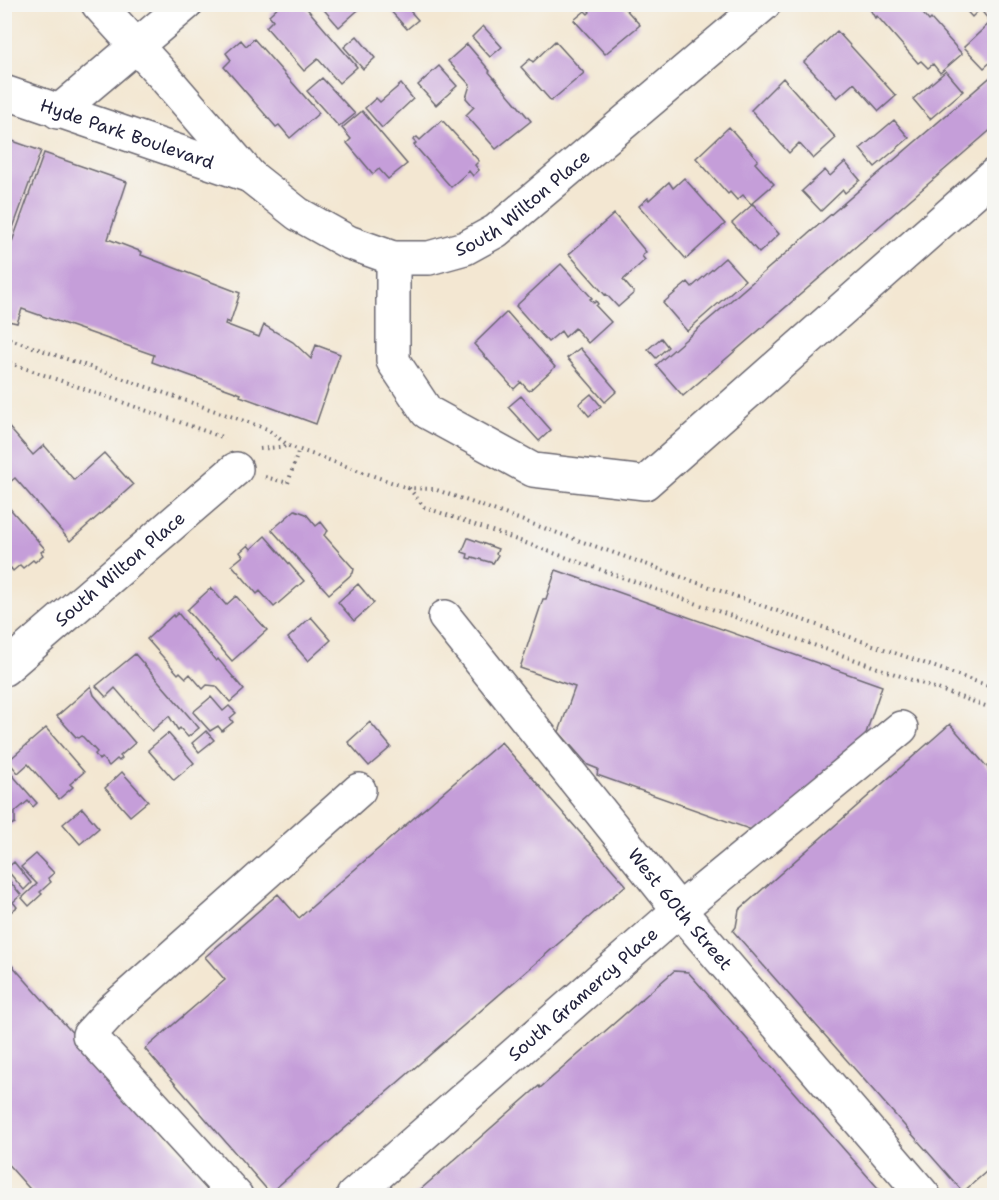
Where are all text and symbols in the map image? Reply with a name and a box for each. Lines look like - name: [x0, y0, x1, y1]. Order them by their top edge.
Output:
- street label: Hyde Park Boulevard: [37, 93, 217, 175]
- street label: South Wilton Place: [453, 144, 595, 262]
- street label: South Wilton Place: [50, 506, 190, 632]
- street label: West 60th Street: [622, 843, 738, 976]
- street label: South Gramercy Place: [503, 922, 663, 1067]

